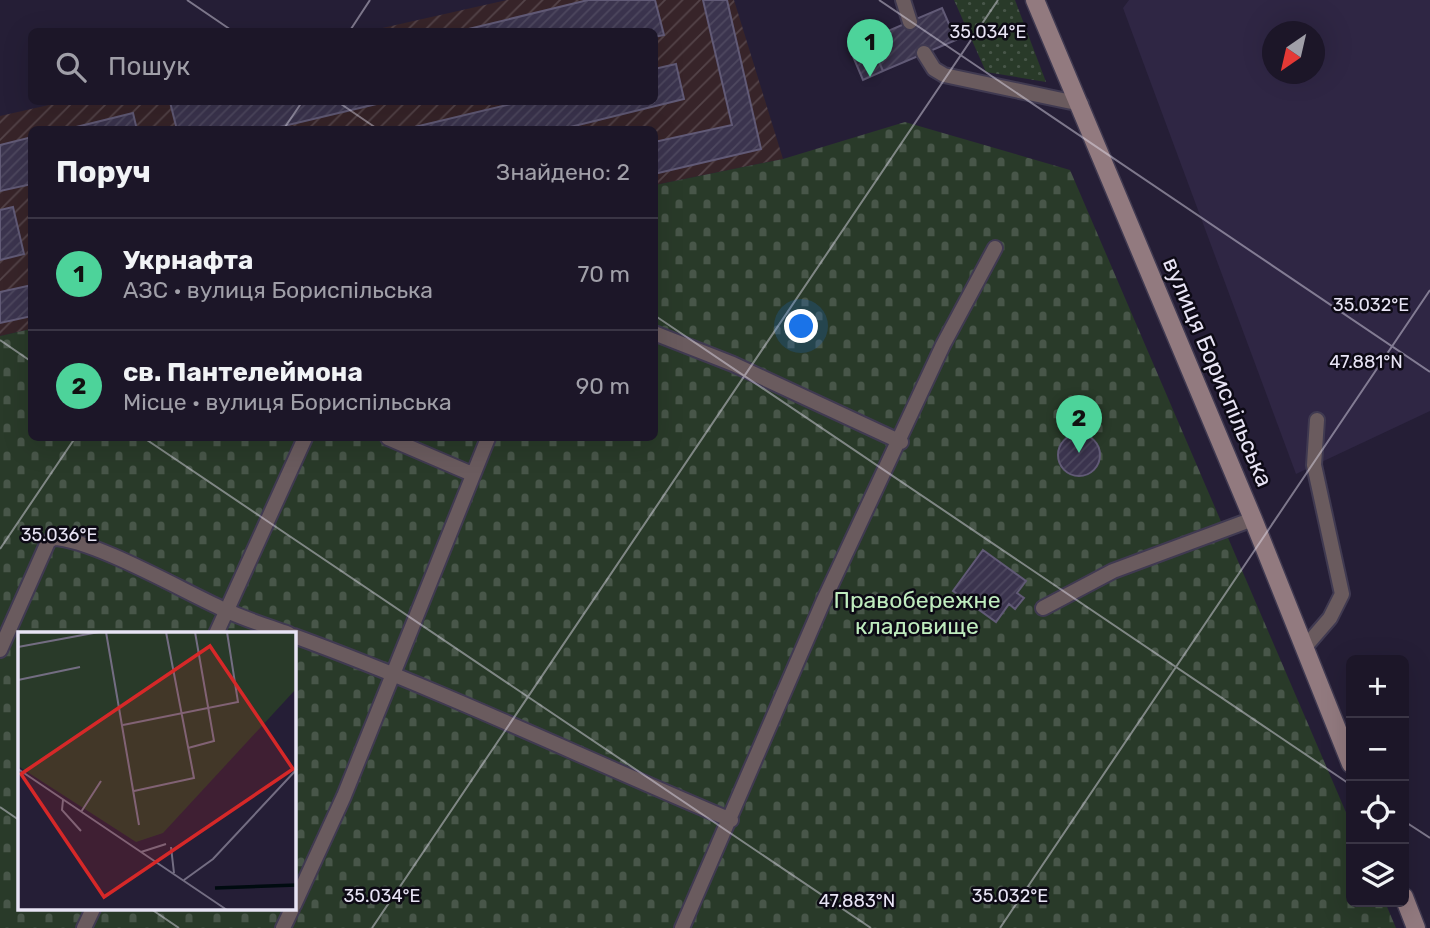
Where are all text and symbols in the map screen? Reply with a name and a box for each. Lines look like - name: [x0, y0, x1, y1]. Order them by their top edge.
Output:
- pin: 1: [847, 19, 893, 77]
- text: 35.034°E: [950, 21, 1026, 43]
- north arrow: [1262, 21, 1325, 84]
- search box: [28, 28, 658, 105]
- icon: search: [52, 48, 90, 86]
- text: Пошук: [108, 51, 190, 82]
- text: Поруч: [56, 154, 151, 190]
- text: Знайдено: 2: [496, 158, 630, 186]
- text: Укрнафта: [123, 245, 253, 276]
- street label: вулиця Бориспільська: [1157, 253, 1279, 491]
- text: 1: [73, 260, 85, 288]
- text: 70 m: [578, 260, 630, 288]
- text: АЗС · вулиця Бориспільська: [123, 276, 433, 304]
- text: 35.032°E: [1333, 294, 1409, 316]
- your location: [784, 309, 818, 343]
- text: 47.881°N: [1329, 351, 1403, 373]
- text: св. Пантелеймона: [123, 357, 363, 388]
- text: 2: [72, 372, 86, 400]
- text: 90 m: [576, 372, 630, 400]
- text: Місце · вулиця Бориспільська: [123, 388, 452, 416]
- pin: 2: [1056, 395, 1102, 453]
- text: 35.036°E: [21, 524, 97, 546]
- park label: Правобережне кладовище: [833, 586, 1001, 640]
- inset map: [18, 632, 296, 911]
- map controls: [1346, 655, 1409, 907]
- button: +: [1346, 655, 1409, 718]
- button: −: [1346, 718, 1409, 781]
- button: locate: [1346, 781, 1409, 844]
- button: layers: [1346, 844, 1409, 907]
- text: 35.034°E: [344, 885, 420, 907]
- text: 35.032°E: [972, 885, 1048, 907]
- text: 47.883°N: [819, 890, 895, 912]

